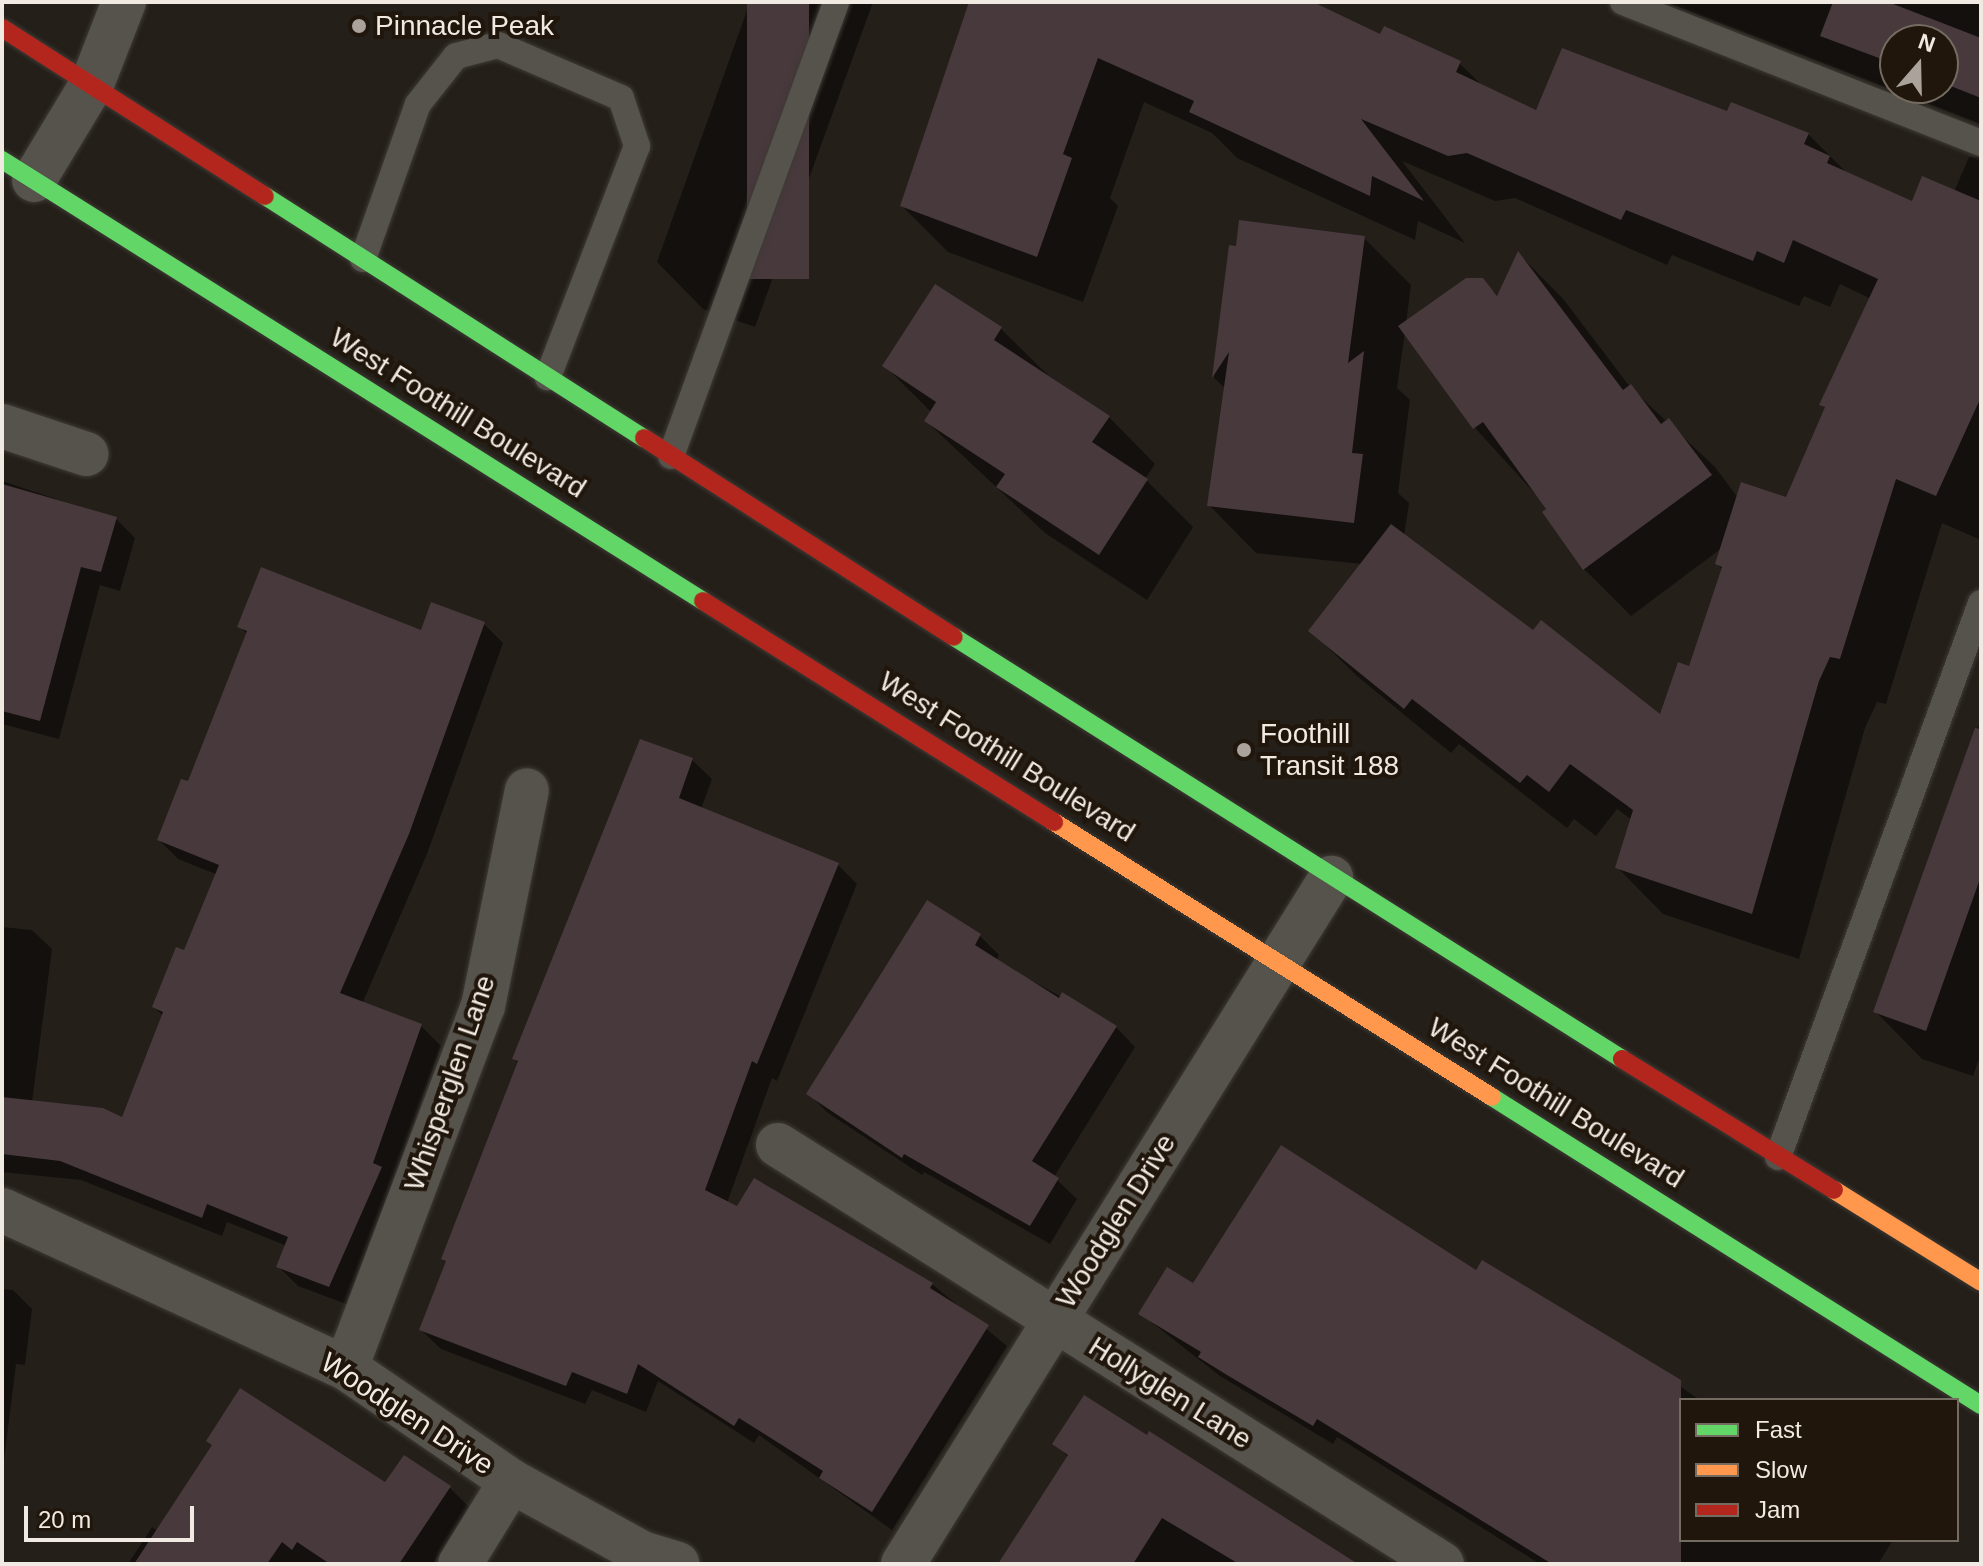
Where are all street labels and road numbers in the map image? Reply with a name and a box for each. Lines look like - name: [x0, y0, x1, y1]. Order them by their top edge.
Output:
- street label: West Foothill Boulevard: [324, 321, 592, 505]
- street label: West Foothill Boulevard: [873, 665, 1141, 849]
- street label: Whisperglen Lane: [397, 971, 503, 1195]
- street label: West Foothill Boulevard: [1422, 1011, 1690, 1195]
- street label: Woodglen Drive: [1049, 1128, 1183, 1314]
- street label: Hollyglen Lane: [1083, 1330, 1257, 1456]
- street label: Woodglen Drive: [315, 1346, 499, 1482]

